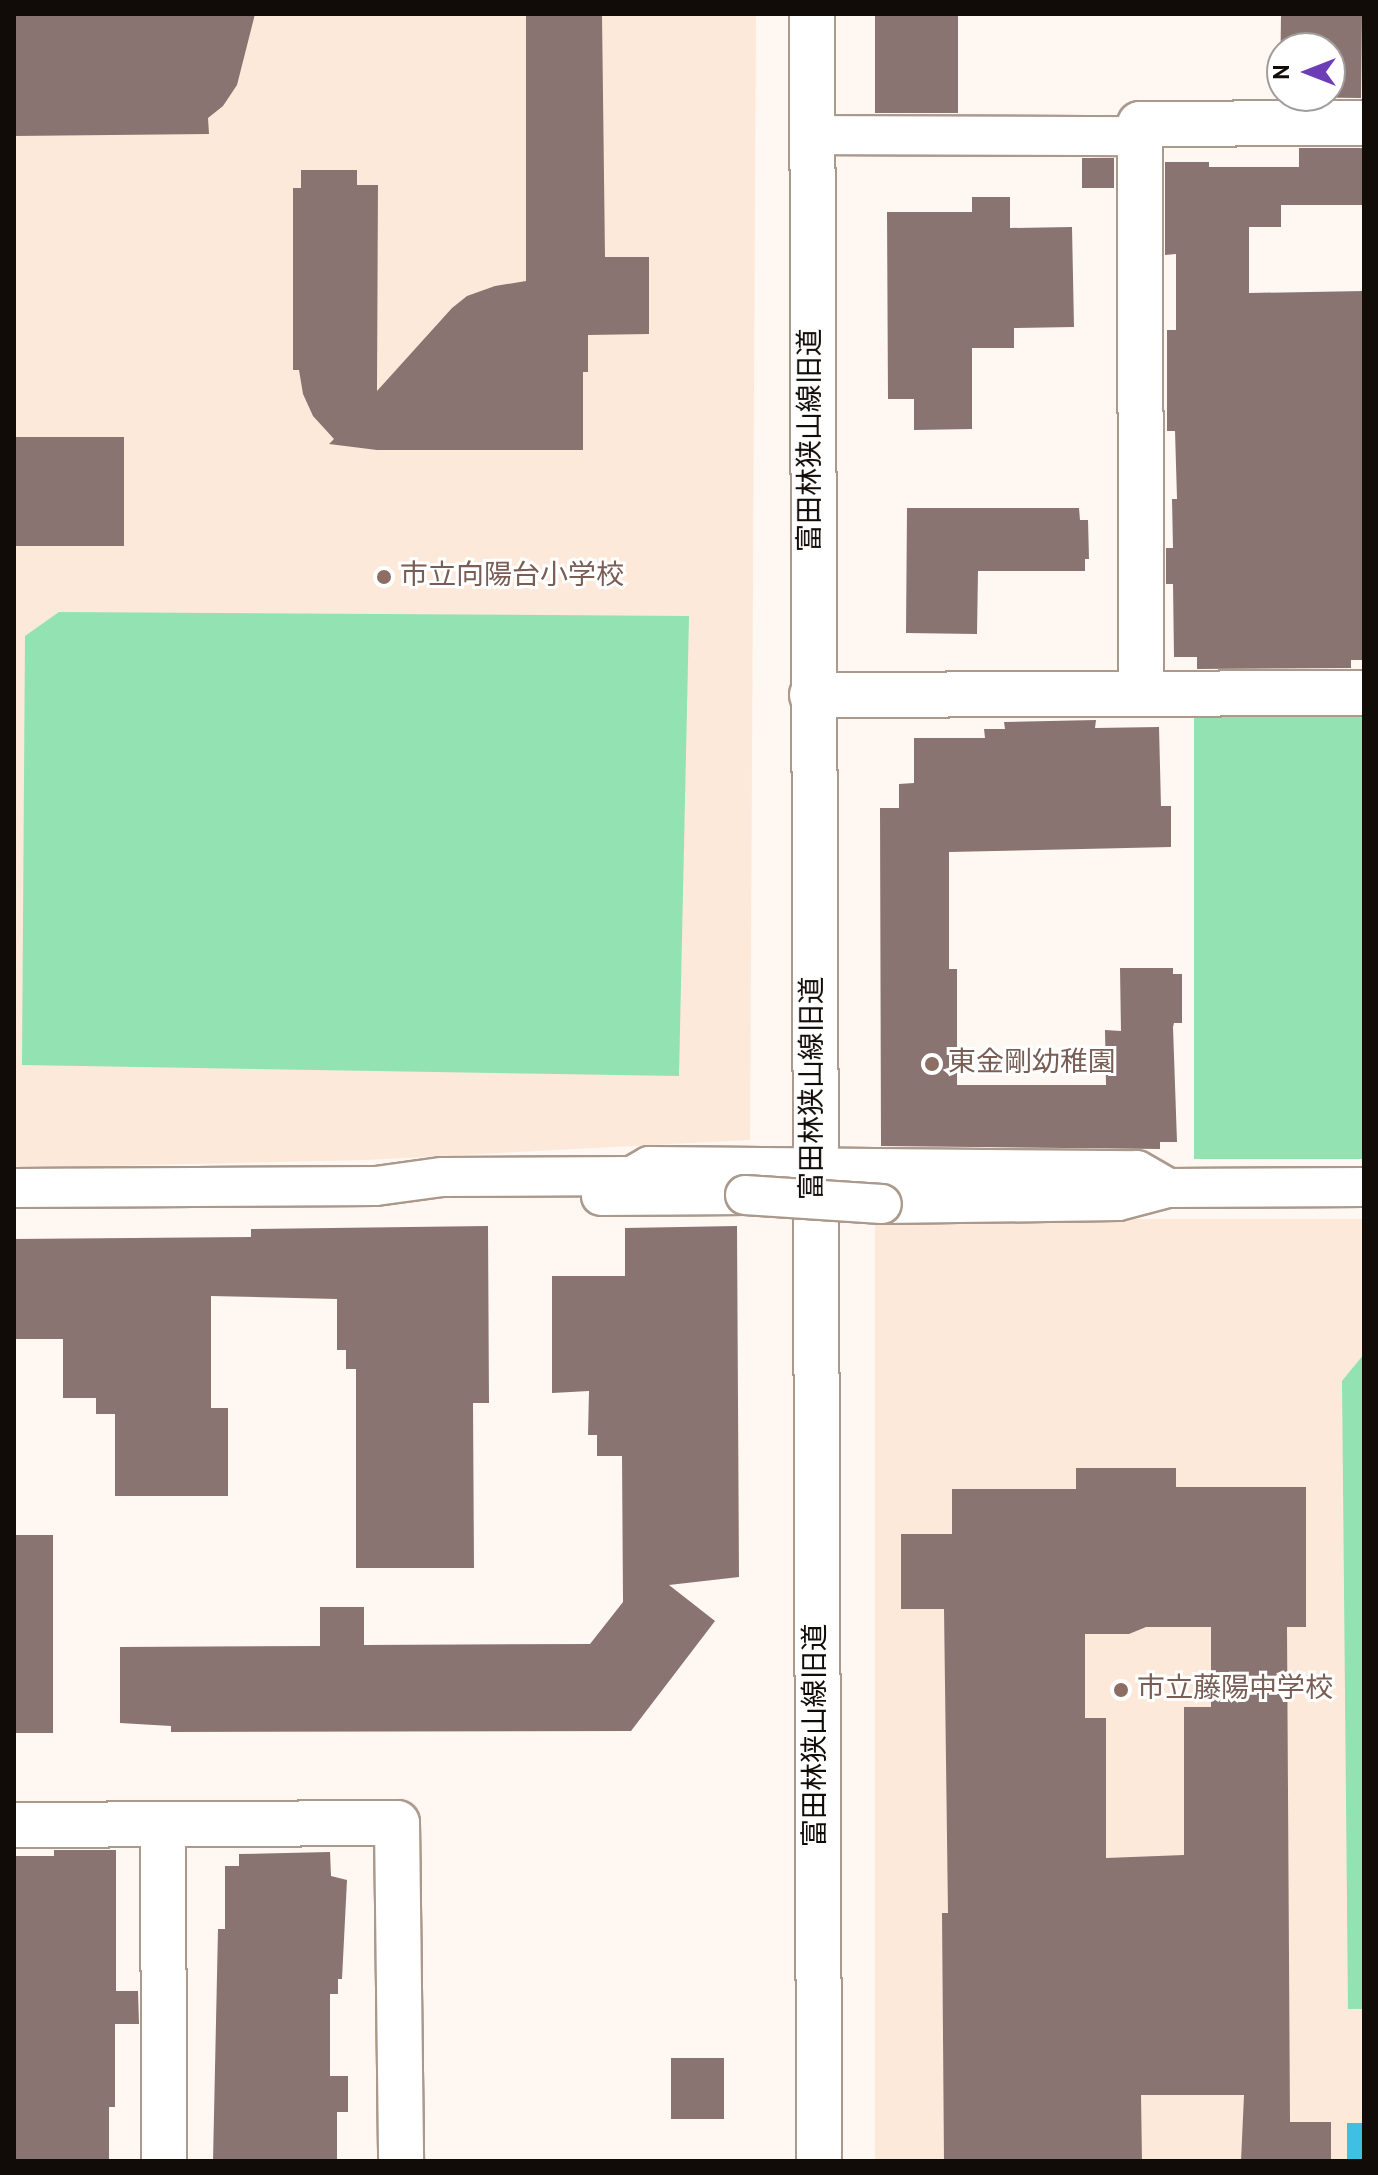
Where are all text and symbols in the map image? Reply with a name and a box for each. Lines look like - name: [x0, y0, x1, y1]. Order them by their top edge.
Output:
- north arrow: [1266, 32, 1346, 112]
- text: N: [1270, 64, 1297, 80]
- street label: 富田林狭山線旧道: [795, 328, 829, 552]
- place label: 市立向陽台小学校: [400, 560, 624, 594]
- marker: 市立向陽台小学校: [375, 568, 393, 586]
- street label: 富田林狭山線旧道: [797, 976, 831, 1200]
- place label: 東金剛幼稚園: [948, 1047, 1116, 1081]
- marker: 東金剛幼稚園: [923, 1055, 941, 1073]
- street label: 富田林狭山線旧道: [800, 1623, 834, 1847]
- place label: 市立藤陽中学校: [1137, 1673, 1333, 1707]
- marker: 市立藤陽中学校: [1112, 1681, 1130, 1699]

